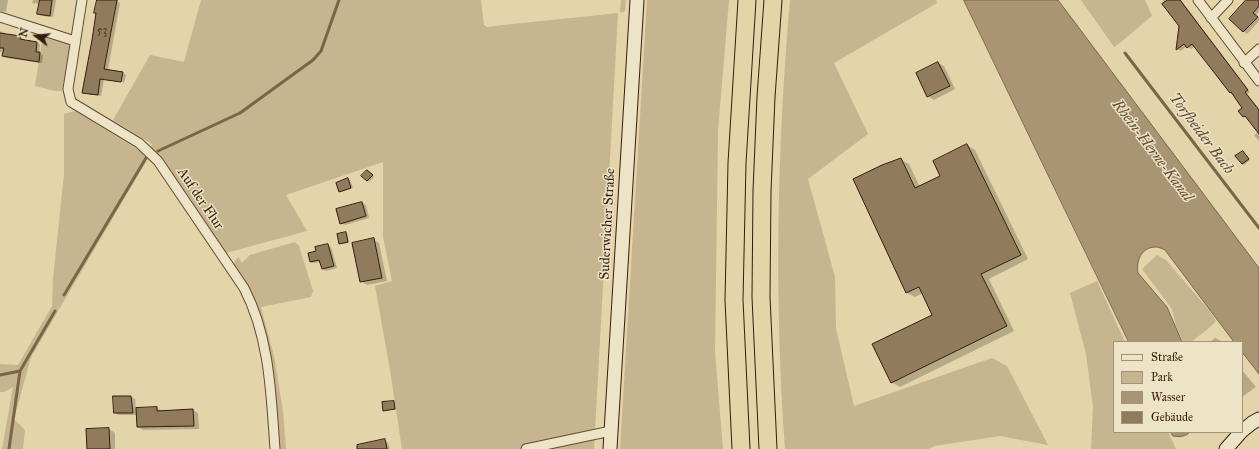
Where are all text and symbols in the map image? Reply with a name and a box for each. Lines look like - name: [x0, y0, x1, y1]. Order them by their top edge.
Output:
- north arrow: [16, 16, 56, 56]
- house number: 53: [97, 24, 107, 38]
- text: N: [16, 26, 32, 39]
- water label: Torfheider Bach: [1165, 90, 1237, 178]
- water label: Rhein-Herne-Kanal: [1108, 97, 1196, 205]
- street label: Auf der Flur: [173, 165, 227, 233]
- street label: Suderwicher Straße: [597, 168, 619, 280]
- legend: [1113, 341, 1243, 433]
- text: Straße: [1151, 350, 1183, 364]
- text: Park: [1151, 370, 1173, 384]
- text: Wasser: [1151, 390, 1185, 404]
- text: Gebäude: [1151, 410, 1193, 424]

